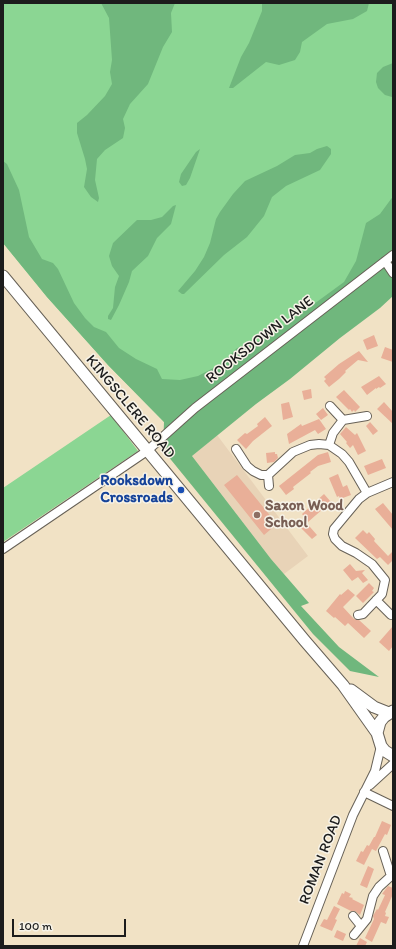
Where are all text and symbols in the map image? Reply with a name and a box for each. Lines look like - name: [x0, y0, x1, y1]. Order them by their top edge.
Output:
- street label: ROOKSDOWN LANE: [203, 292, 317, 388]
- street label: KINGSCLERE ROAD: [81, 352, 179, 462]
- place label: Rooksdown Crossroads: [100, 472, 173, 507]
- marker: Rooksdown Crossroads: [176, 485, 186, 495]
- place label: Saxon Wood School: [265, 497, 344, 532]
- marker: Saxon Wood School: [252, 510, 262, 520]
- street label: ROMAN ROAD: [296, 813, 346, 907]
- scale bar: [14, 911, 128, 937]
- text: 100 m: [19, 919, 52, 933]

